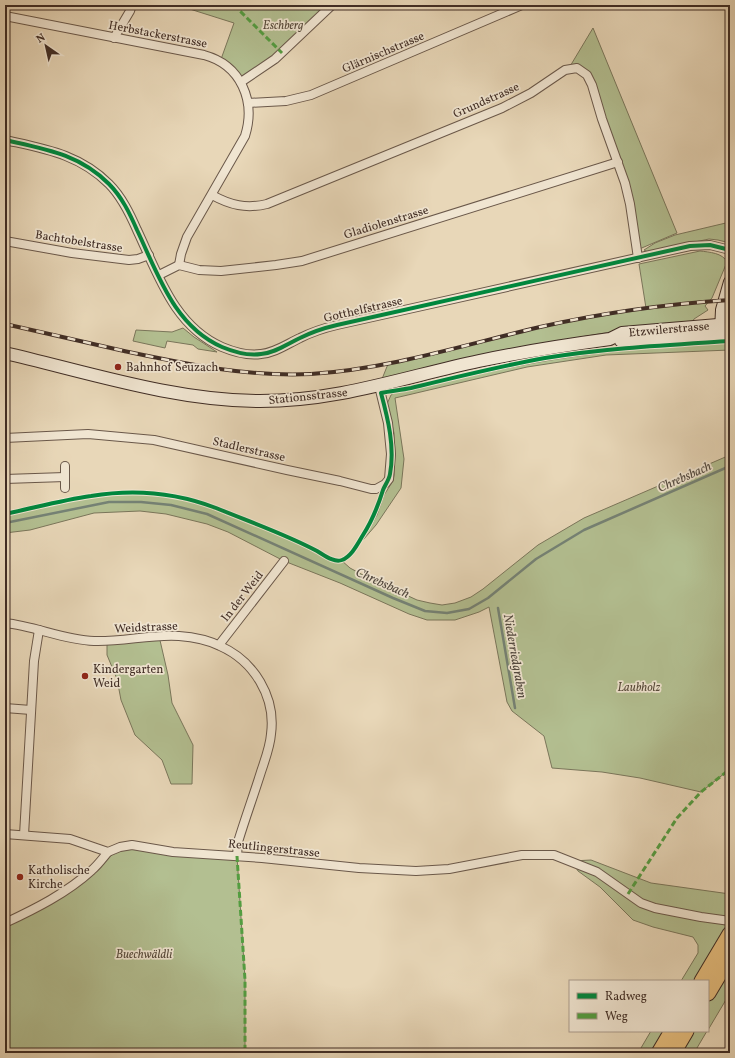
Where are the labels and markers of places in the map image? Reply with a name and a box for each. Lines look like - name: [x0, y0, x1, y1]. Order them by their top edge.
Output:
- place label: Bahnhof Seuzach: [126, 360, 218, 376]
- marker: Bahnhof Seuzach: [113, 362, 123, 372]
- place label: Kindergarten Weid: [93, 662, 163, 692]
- marker: Kindergarten Weid: [80, 671, 90, 681]
- place label: Katholische Kirche: [28, 863, 90, 893]
- marker: Katholische Kirche: [15, 872, 25, 882]

